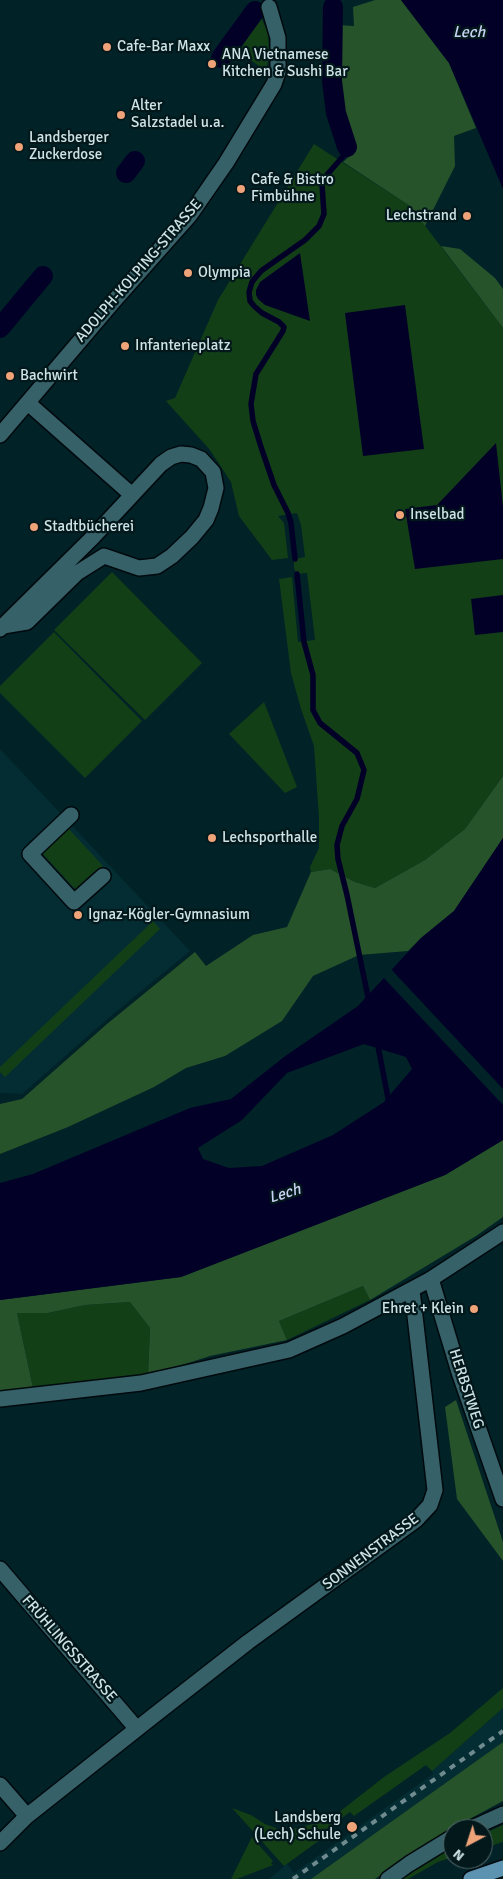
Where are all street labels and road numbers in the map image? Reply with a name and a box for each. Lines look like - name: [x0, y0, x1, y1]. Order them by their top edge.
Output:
- street label: ADOLPH-KOLPING-STRASSE: [72, 196, 206, 346]
- street label: HERBSTWEG: [445, 1347, 487, 1431]
- street label: SONNENSTRASSE: [319, 1510, 423, 1594]
- street label: FRÜHLINGSSTRASSE: [18, 1592, 120, 1706]

